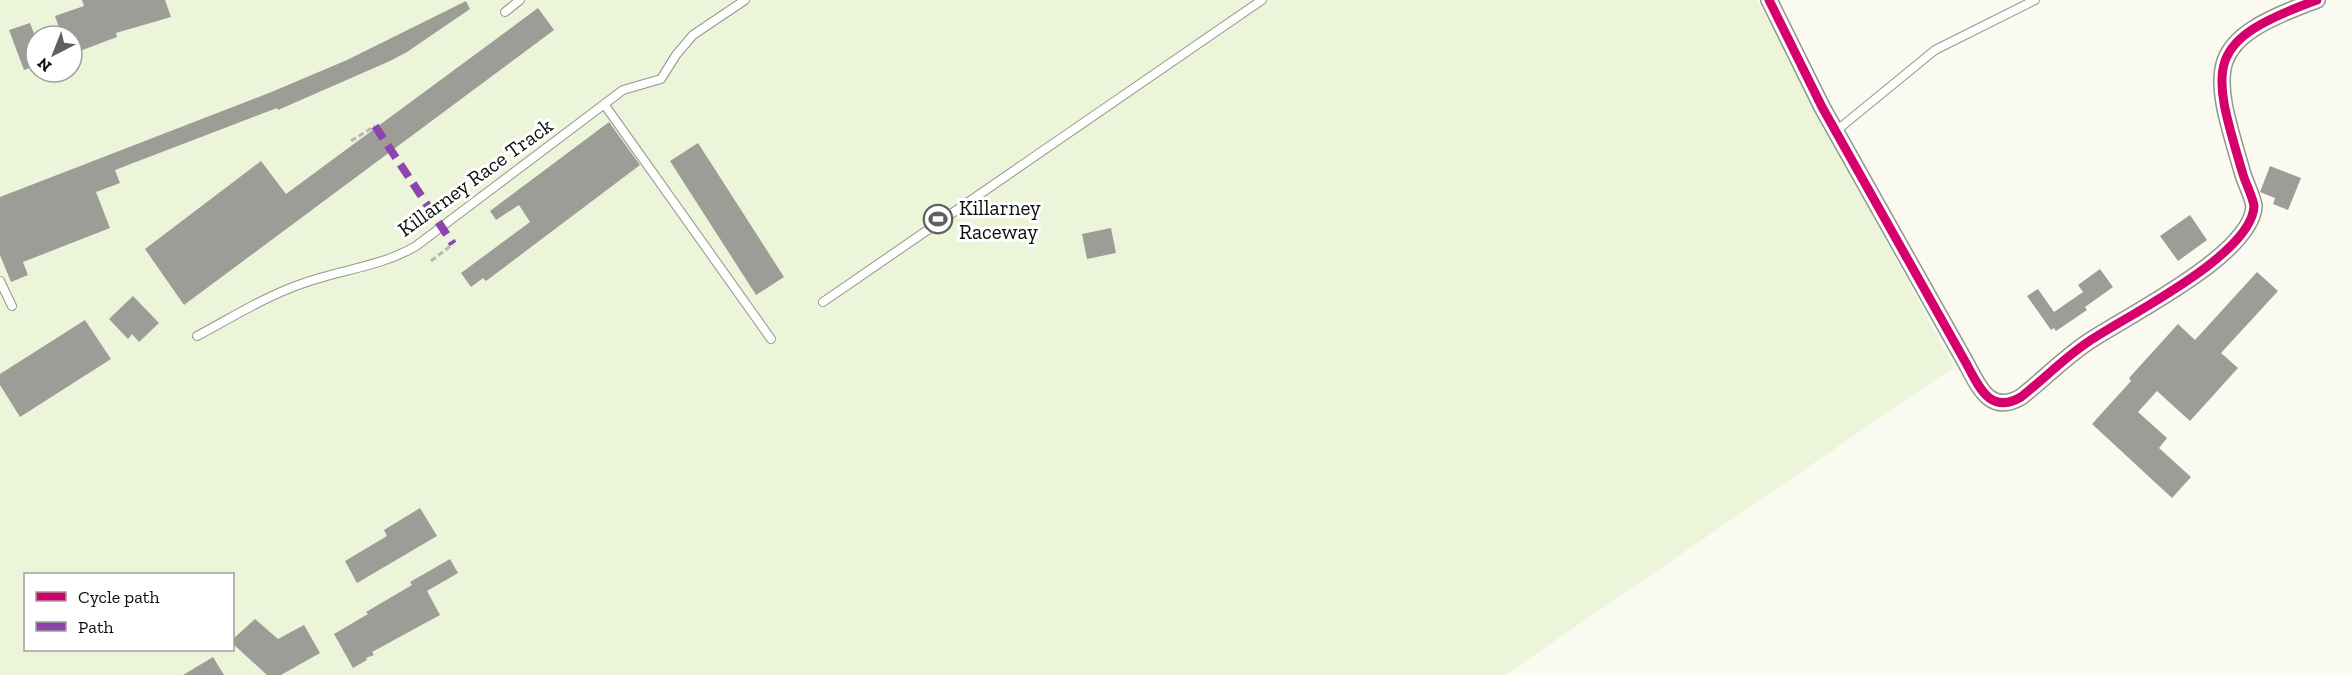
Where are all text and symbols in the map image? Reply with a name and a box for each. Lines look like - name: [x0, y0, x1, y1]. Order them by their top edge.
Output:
- north arrow: [24, 24, 84, 84]
- text: N: [33, 54, 55, 76]
- street label: Killarney Race Track: [393, 112, 557, 242]
- place label: Killarney Raceway: [959, 195, 1041, 244]
- sports icon: Killarney Raceway: [922, 203, 954, 235]
- legend: [24, 573, 234, 651]
- text: Cycle path: [78, 586, 160, 608]
- text: Path: [78, 616, 114, 638]

